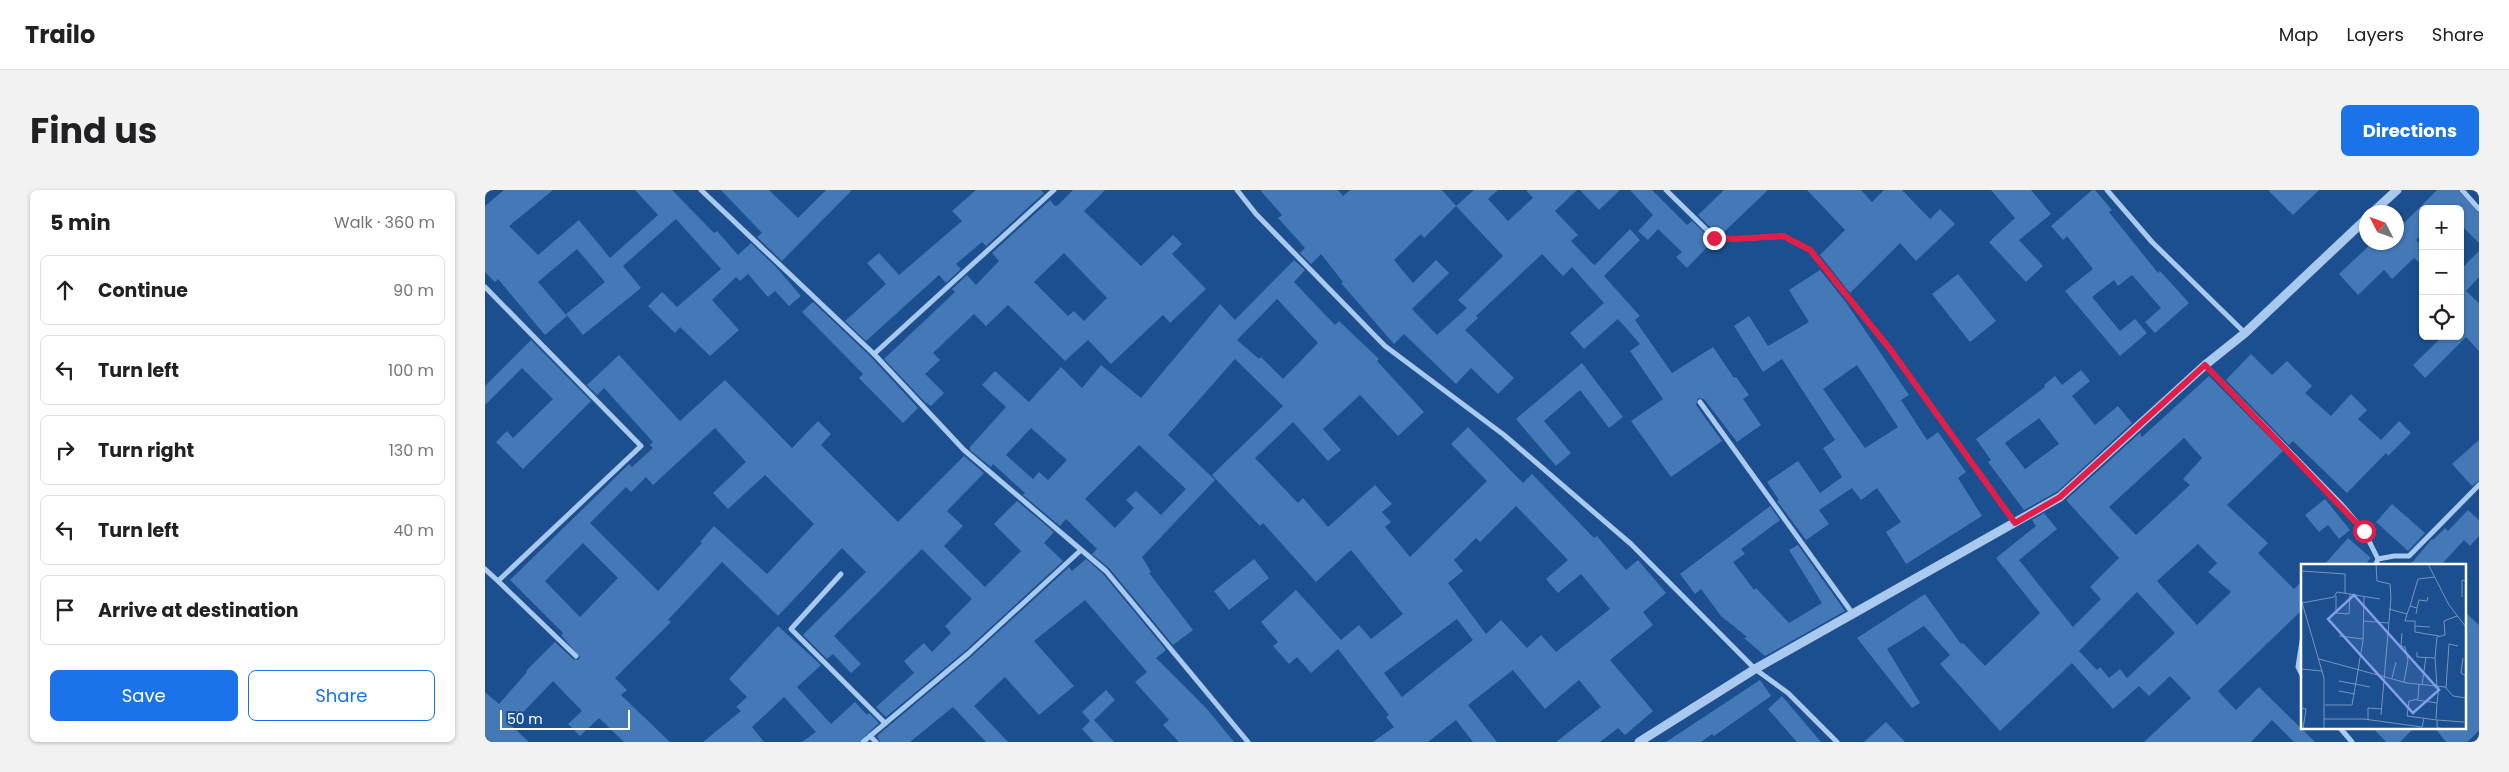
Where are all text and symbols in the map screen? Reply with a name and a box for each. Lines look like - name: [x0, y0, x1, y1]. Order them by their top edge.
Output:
- text: Trailo: [25, 18, 95, 51]
- text: Map: [2279, 22, 2319, 47]
- text: Layers: [2347, 22, 2404, 47]
- text: Share: [2432, 22, 2484, 47]
- button: Directions: [2341, 105, 2479, 156]
- text: Find us: [30, 106, 157, 155]
- north arrow: [2359, 205, 2404, 250]
- map controls: [2419, 205, 2464, 340]
- button: +: [2419, 205, 2464, 250]
- text: 5 min: [50, 208, 111, 237]
- text: Walk · 360 m: [334, 211, 435, 234]
- route end: [1703, 227, 1726, 250]
- button: −: [2419, 250, 2464, 295]
- icon: ahead: [51, 276, 79, 304]
- text: Continue: [98, 277, 188, 304]
- text: 90 m: [393, 279, 434, 302]
- button: locate: [2419, 295, 2464, 340]
- icon: left: [51, 356, 79, 384]
- text: Turn left: [98, 357, 179, 384]
- text: 100 m: [388, 359, 434, 382]
- icon: right: [51, 436, 79, 464]
- text: Turn right: [98, 437, 194, 464]
- text: 130 m: [389, 439, 434, 462]
- icon: left: [51, 516, 79, 544]
- text: Turn left: [98, 517, 179, 544]
- text: 40 m: [393, 519, 434, 542]
- route start: [2353, 520, 2376, 543]
- inset map: [2301, 564, 2467, 730]
- icon: arrive: [51, 596, 79, 624]
- text: Arrive at destination: [98, 597, 299, 624]
- button: Save: [50, 670, 238, 721]
- button: Share: [248, 670, 435, 721]
- scale bar: [500, 707, 630, 730]
- text: 50 m: [507, 709, 543, 729]

